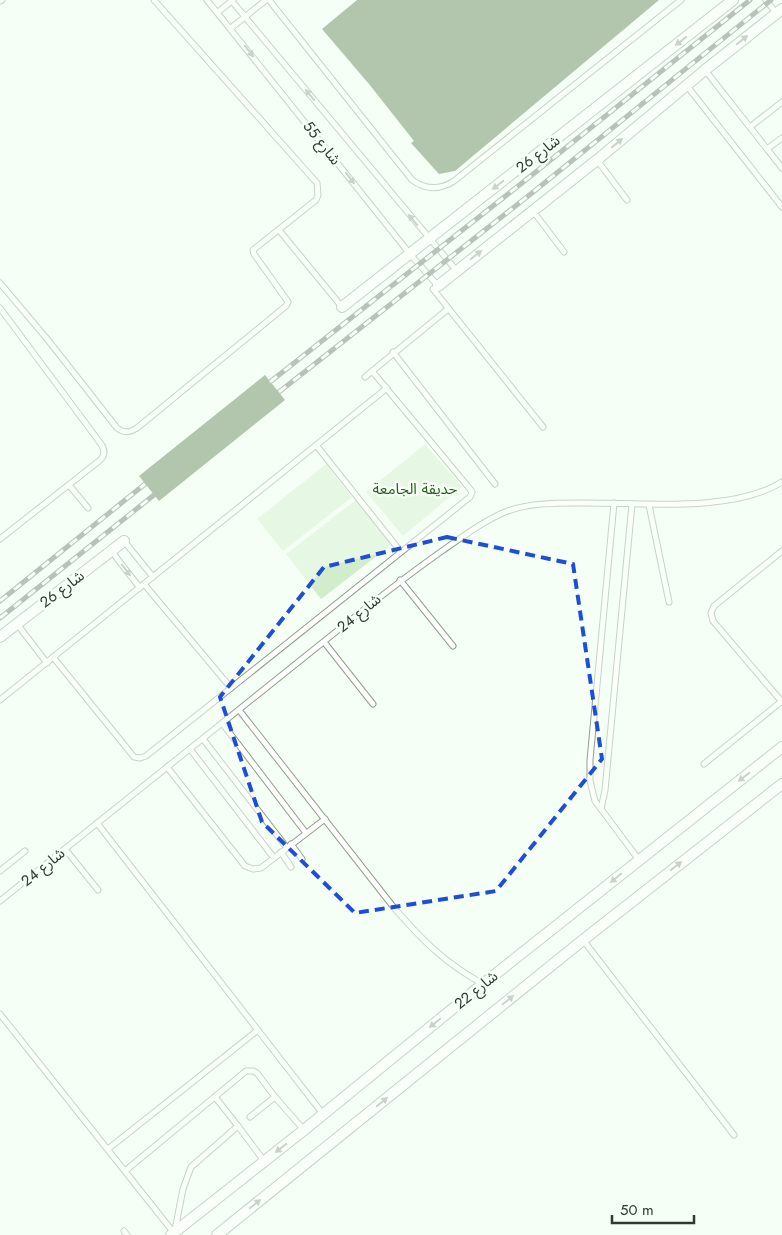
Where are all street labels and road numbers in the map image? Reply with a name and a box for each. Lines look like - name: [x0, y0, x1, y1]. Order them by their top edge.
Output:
- street label: شارع 55: [297, 116, 346, 171]
- street label: شارع 26: [511, 130, 566, 179]
- street label: شارع 26: [35, 565, 90, 614]
- street label: شارع 24: [332, 588, 387, 638]
- street label: شارع 24: [16, 842, 71, 892]
- street label: شارع 22: [449, 965, 503, 1015]

